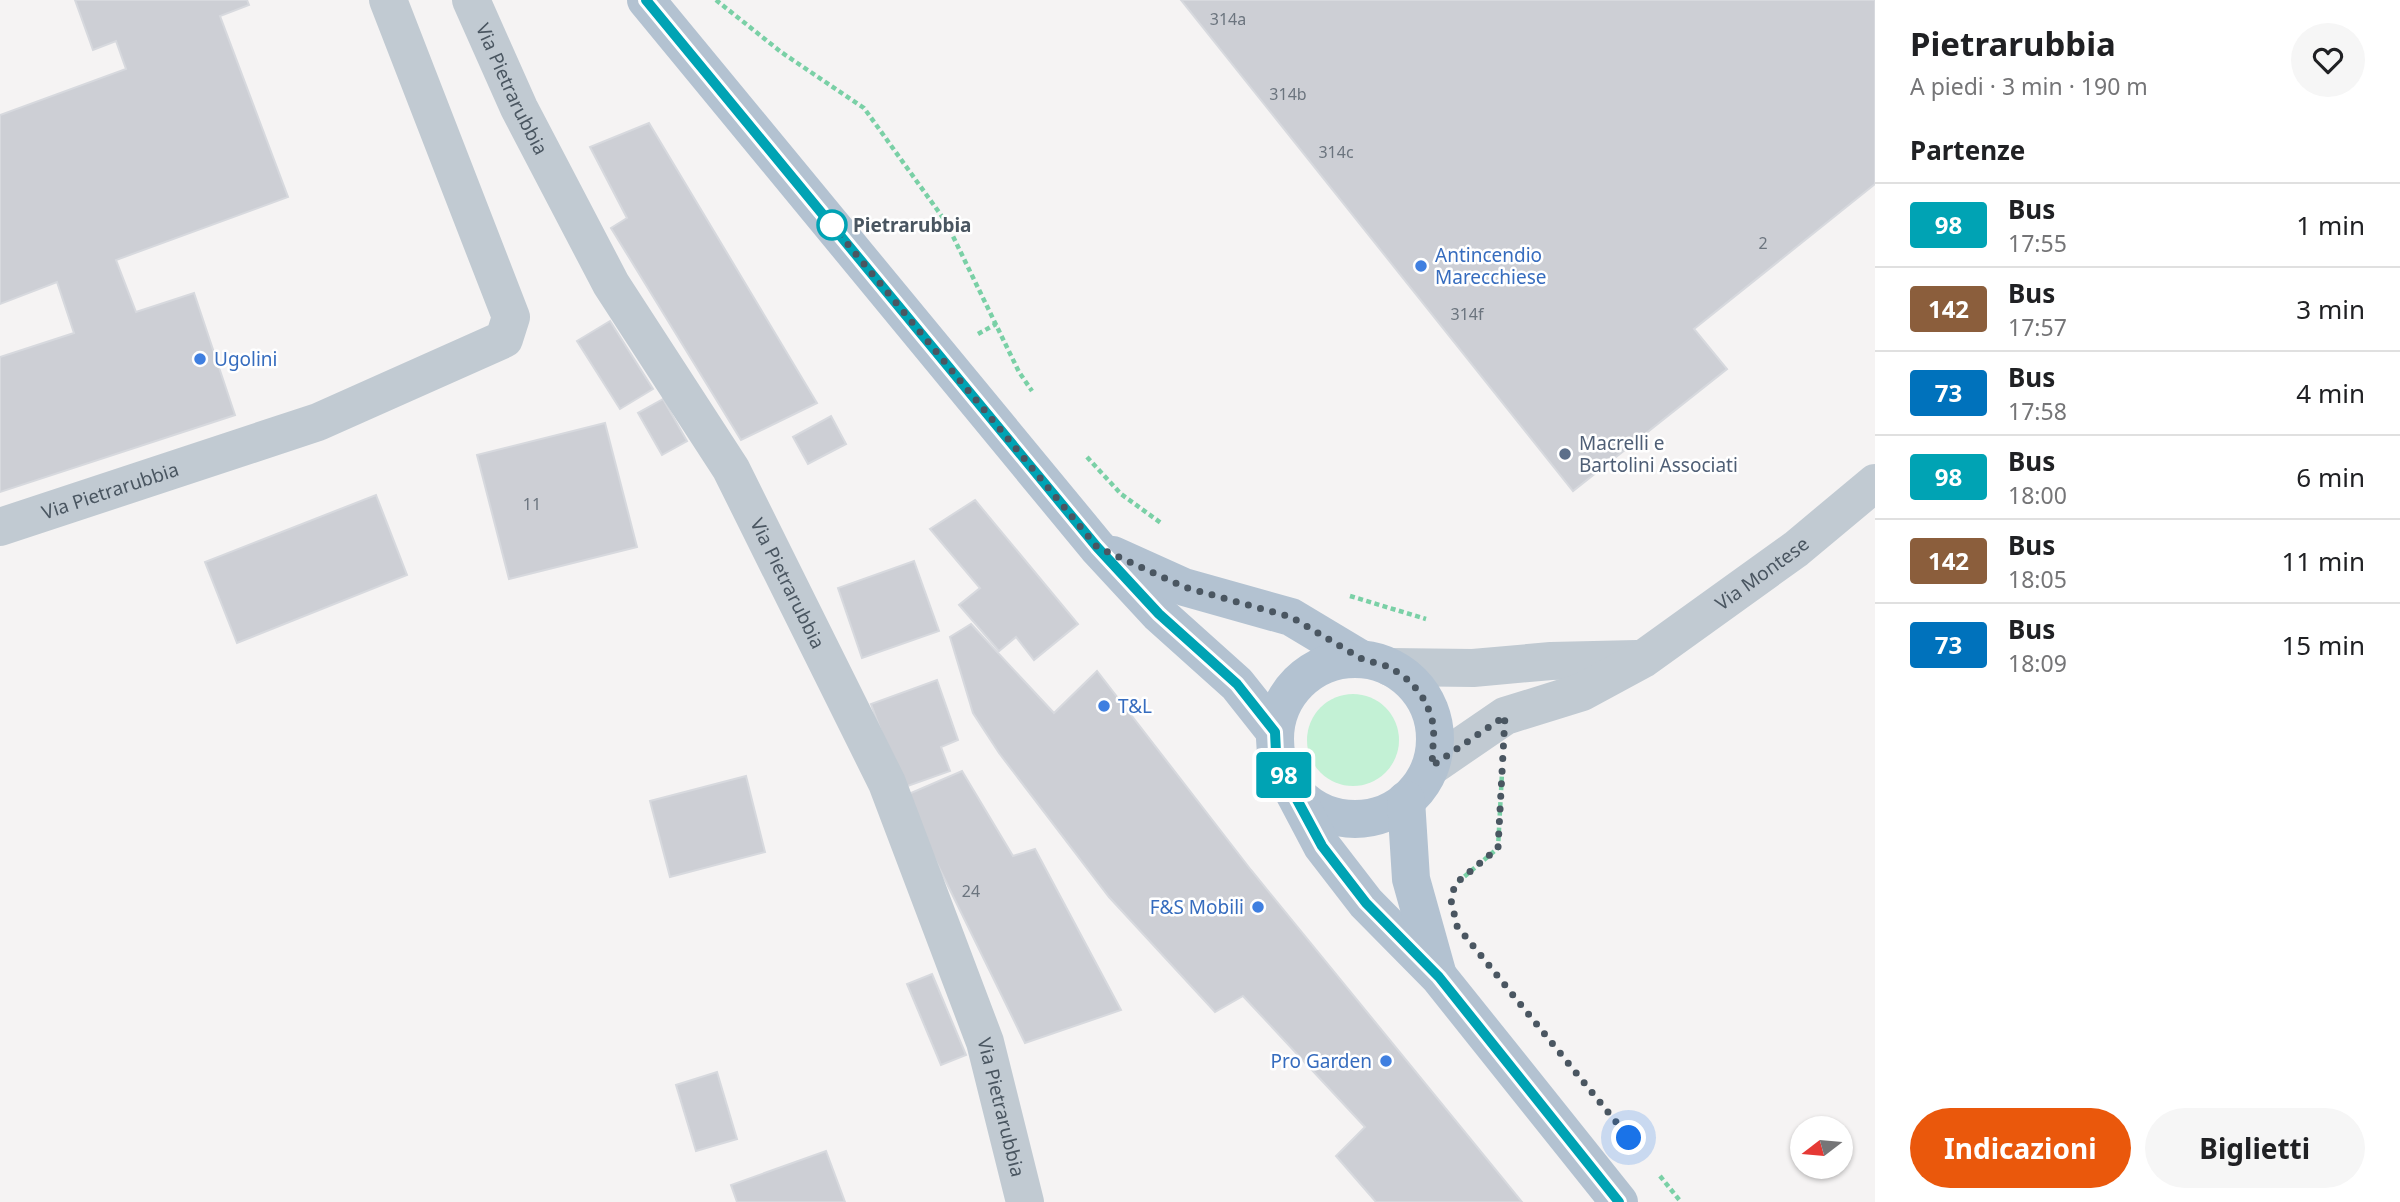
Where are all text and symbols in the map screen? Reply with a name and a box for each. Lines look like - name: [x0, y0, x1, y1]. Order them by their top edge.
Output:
- house number: 314a: [1210, 8, 1246, 30]
- street label: Via Pietrarubbia: [470, 19, 554, 159]
- text: Pietrarubbia: [1910, 21, 2116, 66]
- button: heart: [2291, 23, 2365, 97]
- text: A piedi · 3 min · 190 m: [1910, 70, 2148, 102]
- house number: 314b: [1269, 83, 1307, 105]
- text: Partenze: [1910, 132, 2025, 168]
- house number: 314c: [1318, 141, 1354, 163]
- text: Bus: [2008, 191, 2055, 227]
- text: 1 min: [2296, 207, 2365, 243]
- text: 98: [1935, 208, 1962, 241]
- marker: Pietrarubbia: [817, 210, 847, 240]
- place label: Pietrarubbia: [853, 212, 971, 238]
- text: 17:55: [2008, 227, 2067, 259]
- house number: 2: [1758, 232, 1768, 254]
- place label: Antincendio Marecchiese: [1435, 242, 1547, 290]
- marker: Antincendio Marecchiese: [1413, 258, 1429, 274]
- text: Bus: [2008, 275, 2055, 311]
- text: 3 min: [2296, 291, 2365, 327]
- text: 142: [1928, 292, 1969, 325]
- house number: 314f: [1451, 303, 1485, 325]
- text: 17:57: [2008, 311, 2067, 343]
- place label: Ugolini: [214, 346, 278, 372]
- marker: Ugolini: [192, 351, 208, 367]
- text: Bus: [2008, 359, 2055, 395]
- text: 4 min: [2296, 375, 2365, 411]
- text: 73: [1935, 376, 1962, 409]
- text: 17:58: [2008, 395, 2067, 427]
- place label: Macrelli e Bartolini Associati: [1579, 430, 1738, 478]
- text: Bus: [2008, 443, 2055, 479]
- marker: Macrelli e Bartolini Associati: [1557, 446, 1573, 462]
- street label: Via Pietrarubbia: [38, 456, 182, 525]
- text: 6 min: [2296, 459, 2365, 495]
- text: 98: [1935, 460, 1962, 493]
- text: 18:00: [2008, 479, 2067, 511]
- house number: 11: [523, 493, 541, 515]
- street label: Via Pietrarubbia: [744, 514, 831, 653]
- text: Bus: [2008, 527, 2055, 563]
- street label: Via Montese: [1710, 531, 1814, 616]
- text: 11 min: [2281, 543, 2365, 579]
- text: 142: [1928, 544, 1969, 577]
- text: 18:05: [2008, 563, 2067, 595]
- text: Bus: [2008, 611, 2055, 647]
- text: 15 min: [2281, 627, 2365, 663]
- text: 73: [1935, 628, 1962, 661]
- text: 18:09: [2008, 647, 2067, 679]
- place label: T&L: [1118, 693, 1152, 719]
- marker: T&L: [1096, 698, 1112, 714]
- line badge: 98: [1252, 752, 1316, 798]
- text: 98: [1270, 758, 1298, 791]
- house number: 24: [962, 880, 980, 902]
- place label: F&S Mobili: [1150, 894, 1244, 920]
- marker: F&S Mobili: [1250, 899, 1266, 915]
- street label: Via Pietrarubbia: [971, 1035, 1031, 1180]
- place label: Pro Garden: [1271, 1048, 1372, 1074]
- marker: Pro Garden: [1378, 1053, 1394, 1069]
- button: Indicazioni: [1910, 1108, 2131, 1188]
- button: Biglietti: [2145, 1108, 2365, 1188]
- north arrow: [1790, 1116, 1853, 1180]
- map controls: [1790, 1116, 1853, 1179]
- your location: [1611, 1120, 1646, 1155]

